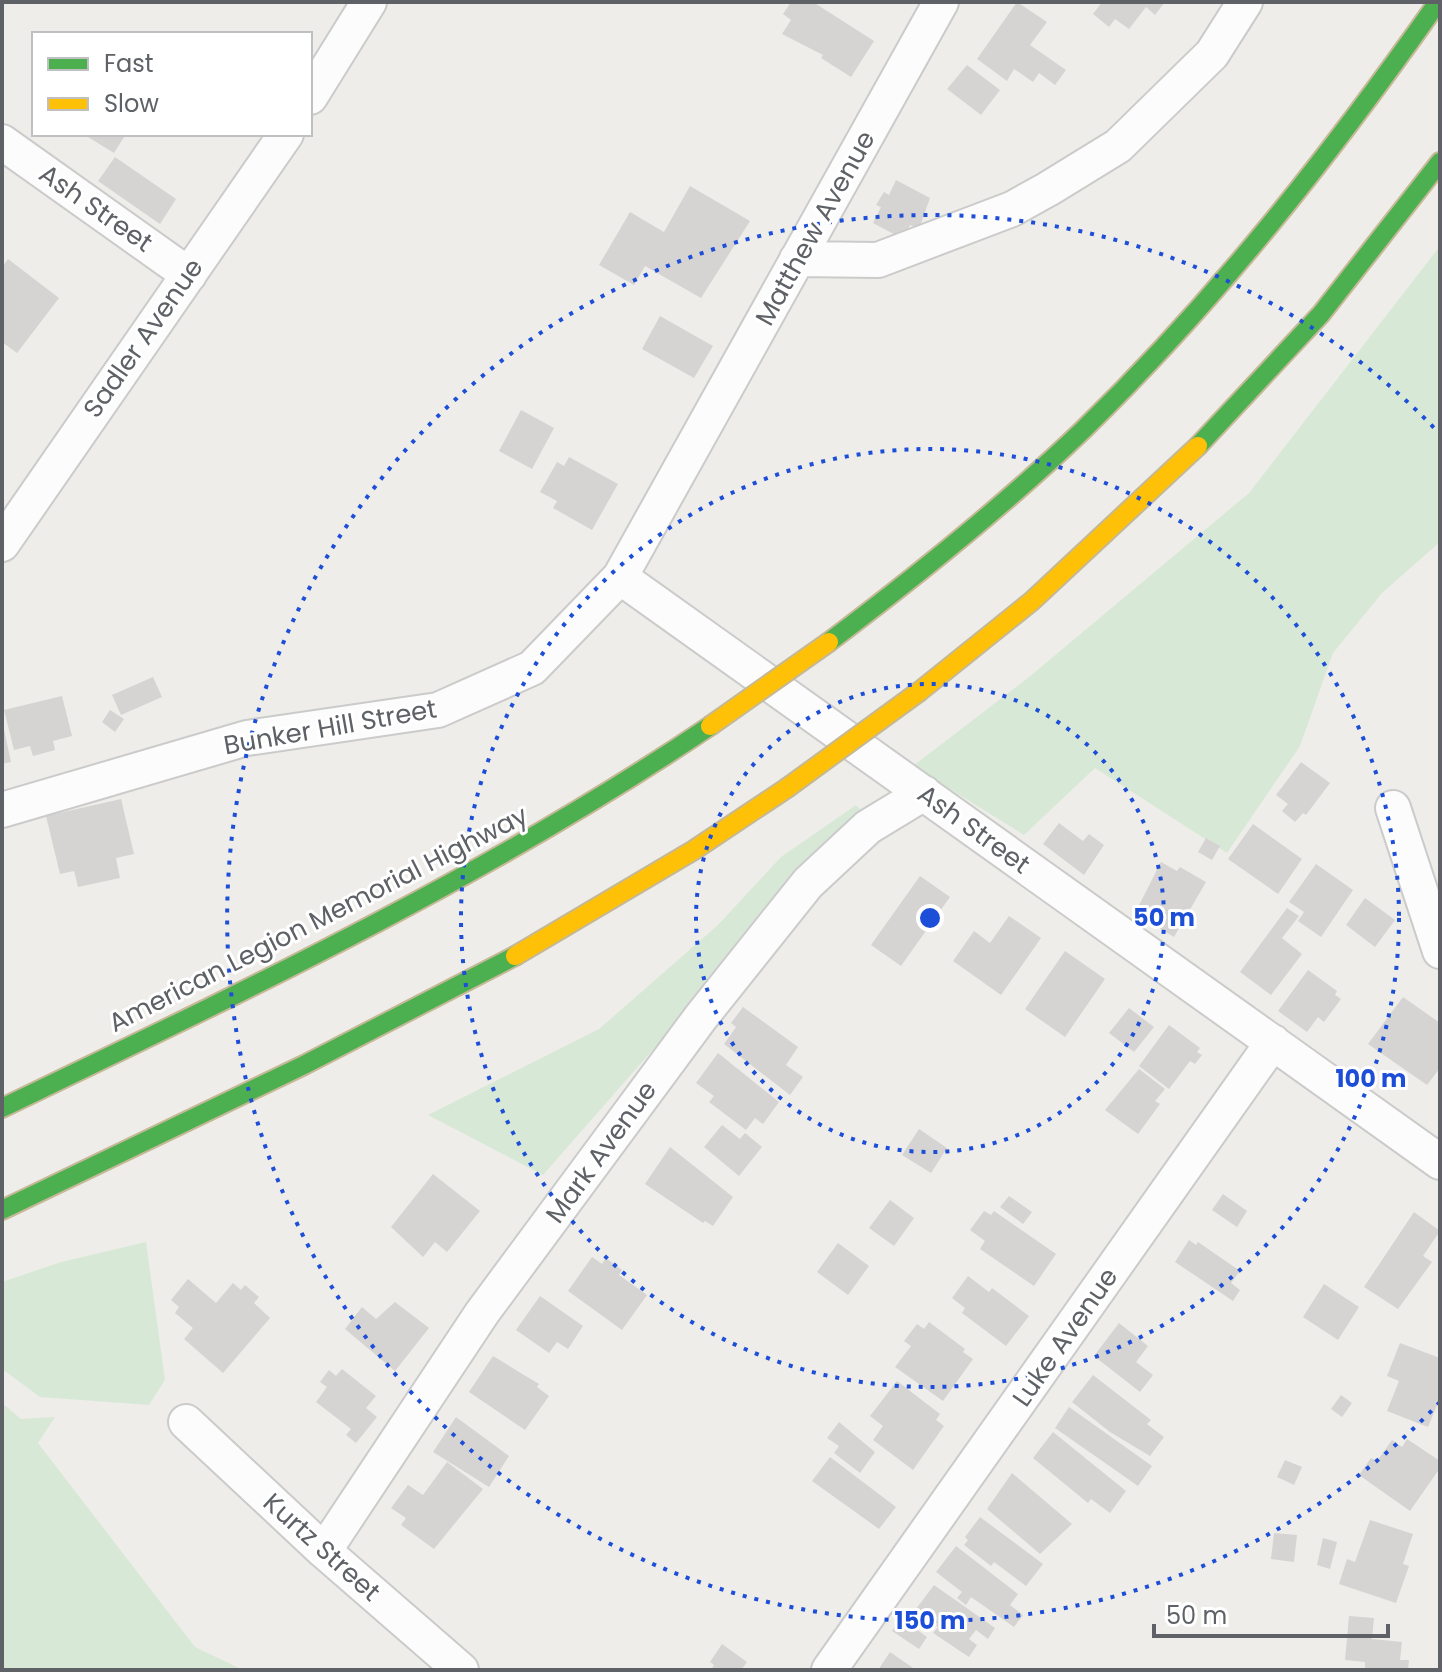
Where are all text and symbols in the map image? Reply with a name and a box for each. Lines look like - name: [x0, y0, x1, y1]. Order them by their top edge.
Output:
- legend: [32, 32, 312, 136]
- text: Fast: [104, 47, 154, 80]
- text: Slow: [104, 87, 159, 120]
- street label: Matthew Avenue: [747, 124, 883, 332]
- street label: Ash Street: [32, 156, 160, 260]
- street label: Sadler Avenue: [75, 251, 211, 425]
- street label: Bunker Hill Street: [221, 691, 439, 763]
- street label: Ash Street: [911, 776, 1037, 882]
- street label: American Legion Memorial Highway: [102, 797, 534, 1041]
- text: 50 m: [1133, 901, 1195, 934]
- centre of rings: [916, 904, 944, 932]
- text: 100 m: [1336, 1062, 1406, 1095]
- street label: Mark Avenue: [537, 1074, 665, 1230]
- street label: Luke Avenue: [1004, 1260, 1126, 1414]
- street label: Kurtz Street: [256, 1485, 388, 1609]
- scale bar: [1154, 1588, 1388, 1638]
- text: 50 m: [1166, 1599, 1227, 1632]
- text: 150 m: [895, 1604, 965, 1637]

